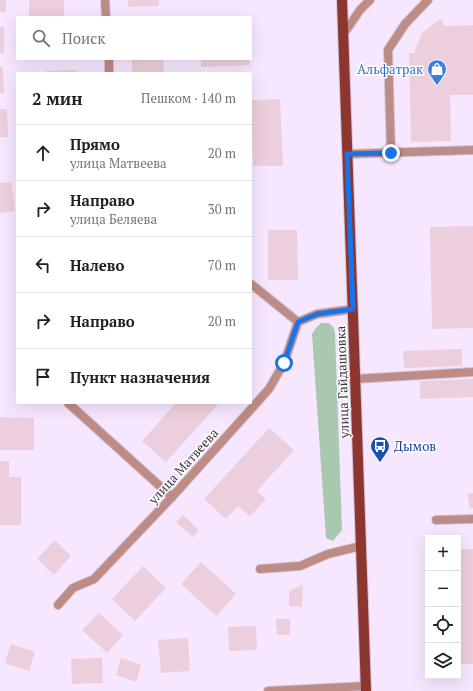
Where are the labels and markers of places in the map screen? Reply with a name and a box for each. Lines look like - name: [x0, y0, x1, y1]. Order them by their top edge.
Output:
- shop icon: Альфатрак: [426, 58, 448, 86]
- place label: Альфатрак: [357, 60, 424, 78]
- bus stop icon: Дымов: [369, 435, 391, 463]
- place label: Дымов: [394, 437, 436, 455]

